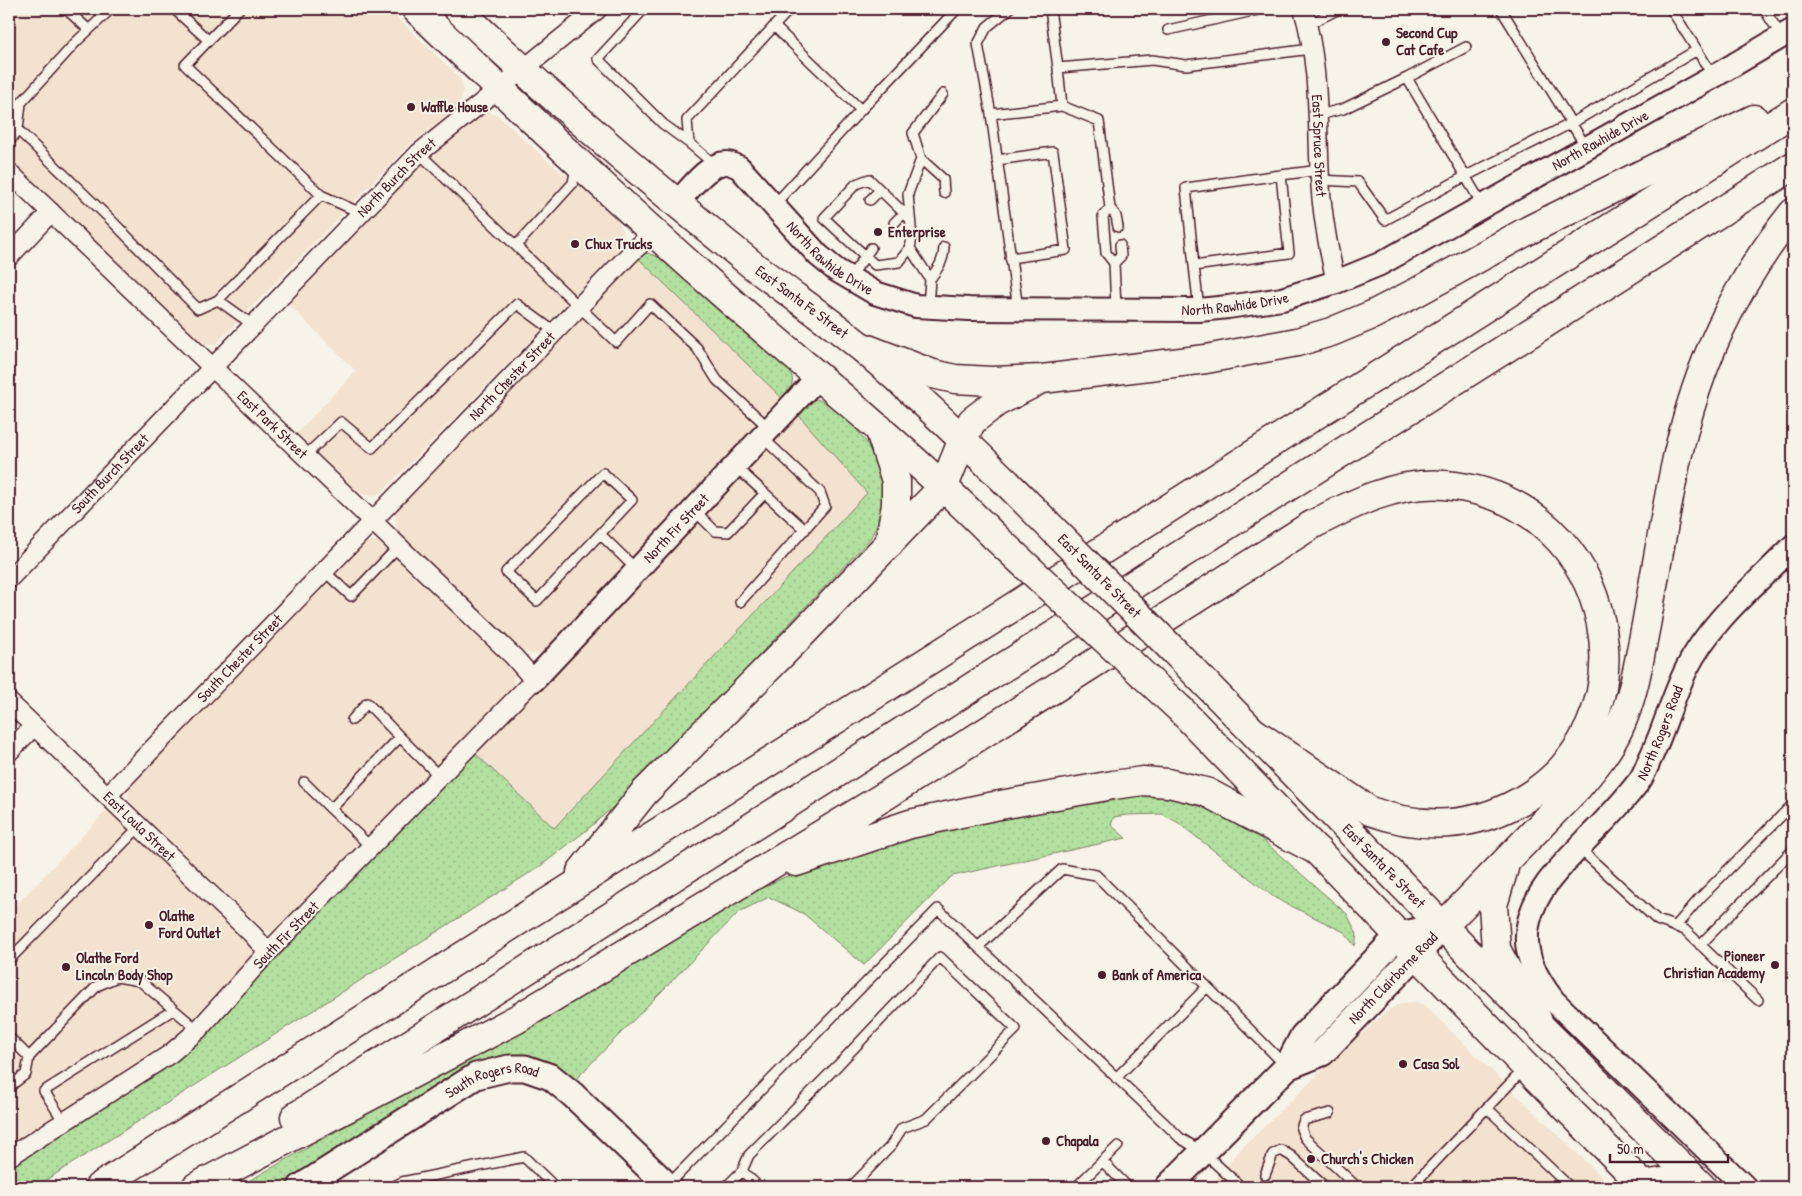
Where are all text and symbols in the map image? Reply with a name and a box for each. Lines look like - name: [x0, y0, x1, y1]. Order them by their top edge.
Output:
- place label: Second Cup Cat Cafe: [1396, 22, 1458, 60]
- marker: Second Cup Cat Cafe: [1380, 36, 1392, 48]
- street label: East Spruce Street: [1307, 94, 1332, 198]
- place label: Waffle House: [421, 96, 488, 117]
- marker: Waffle House: [405, 101, 417, 113]
- street label: North Rawhide Drive: [1548, 104, 1652, 175]
- street label: North Burch Street: [352, 132, 441, 222]
- street label: North Rawhide Drive: [782, 216, 878, 300]
- place label: Enterprise: [888, 221, 946, 243]
- marker: Enterprise: [872, 226, 884, 238]
- place label: Chux Trucks: [585, 233, 653, 254]
- marker: Chux Trucks: [569, 238, 581, 250]
- street label: East Santa Fe Street: [751, 260, 854, 344]
- street label: North Rawhide Drive: [1182, 287, 1291, 320]
- street label: North Chester Street: [464, 326, 560, 425]
- street label: East Park Street: [233, 386, 313, 464]
- street label: South Burch Street: [66, 428, 154, 518]
- street label: North Fir Street: [638, 488, 714, 567]
- street label: East Santa Fe Street: [1053, 529, 1147, 623]
- street label: South Chester Street: [192, 608, 288, 707]
- street label: North Rogers Road: [1631, 682, 1688, 784]
- street label: East Loula Street: [99, 786, 181, 866]
- street label: East Santa Fe Street: [1338, 819, 1431, 913]
- street label: South Fir Street: [248, 895, 324, 973]
- place label: Olathe Ford Outlet: [158, 905, 221, 943]
- marker: Olathe Ford Outlet: [143, 919, 155, 931]
- street label: North Clairborne Road: [1343, 927, 1442, 1028]
- place label: Pioneer Christian Academy: [1664, 945, 1766, 984]
- place label: Olathe Ford Lincoln Body Shop: [76, 947, 173, 986]
- marker: Pioneer Christian Academy: [1769, 959, 1781, 971]
- marker: Olathe Ford Lincoln Body Shop: [60, 961, 72, 973]
- place label: Bank of America: [1112, 964, 1201, 985]
- marker: Bank of America: [1096, 969, 1108, 981]
- place label: Casa Sol: [1413, 1053, 1460, 1074]
- street label: South Rogers Road: [441, 1057, 542, 1103]
- marker: Casa Sol: [1397, 1058, 1409, 1070]
- place label: Chapala: [1056, 1130, 1099, 1152]
- scale bar: [1610, 1131, 1727, 1163]
- marker: Chapala: [1040, 1135, 1052, 1147]
- text: 50 m: [1617, 1138, 1644, 1159]
- place label: Church's Chicken: [1321, 1148, 1414, 1169]
- marker: Church's Chicken: [1305, 1153, 1317, 1165]

